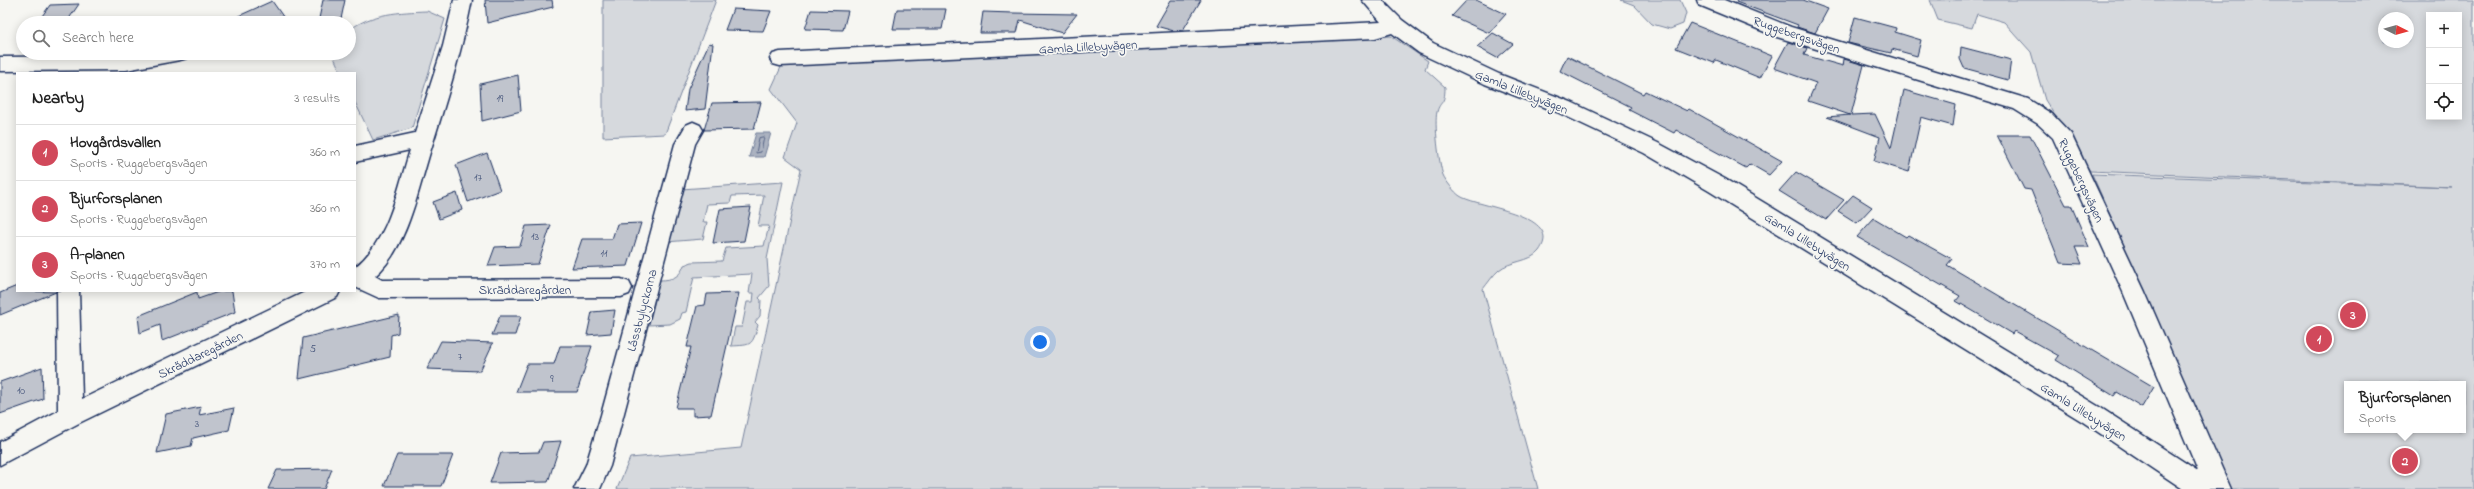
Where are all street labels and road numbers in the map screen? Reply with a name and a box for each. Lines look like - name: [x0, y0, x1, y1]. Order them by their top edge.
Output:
- street label: Ruggebergsvägen: [1750, 12, 1843, 60]
- street label: Gamla Lillebyvägen: [1038, 35, 1138, 61]
- street label: Gamla Lillebyvägen: [1472, 65, 1571, 121]
- street label: Ruggebergsvägen: [2052, 135, 2108, 226]
- street label: Gamla Lillebyvägen: [1760, 208, 1854, 277]
- street label: Låssbylyckorna: [622, 267, 664, 354]
- street label: Skräddaregården: [479, 281, 571, 301]
- street label: Skräddaregården: [155, 327, 247, 385]
- street label: Gamla Lillebyvägen: [2036, 378, 2130, 447]

